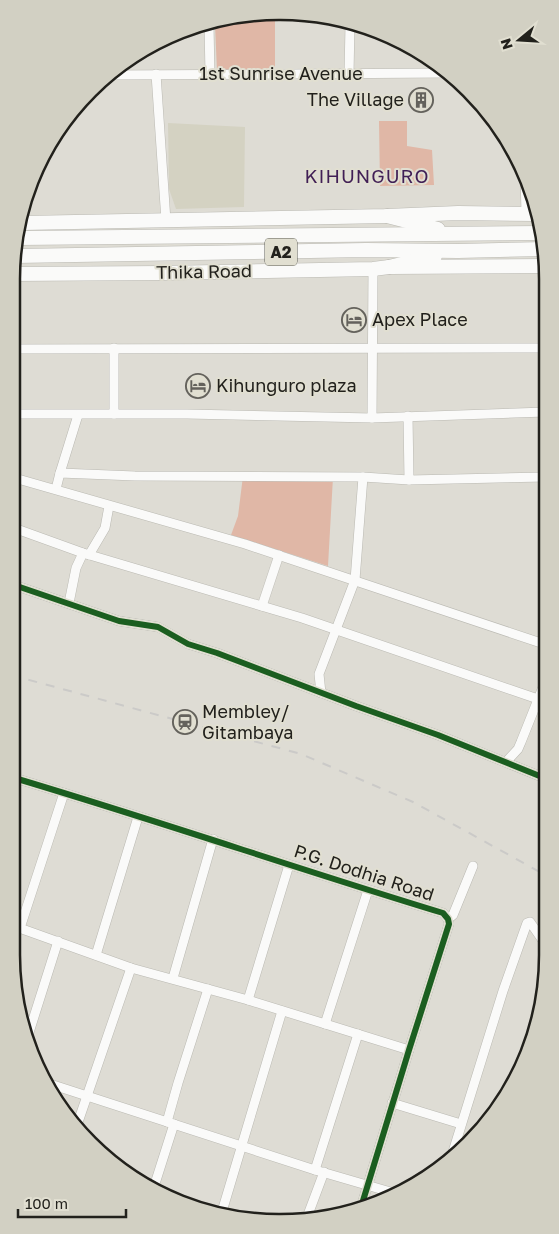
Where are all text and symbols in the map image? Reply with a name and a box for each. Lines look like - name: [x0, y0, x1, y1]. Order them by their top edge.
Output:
- north arrow: [494, 15, 544, 65]
- text: N: [496, 36, 516, 52]
- street label: 1st Sunrise Avenue: [199, 62, 363, 84]
- building icon: The Village: [408, 87, 434, 113]
- place label: The Village: [307, 88, 404, 110]
- district label: KIHUNGURO: [304, 164, 430, 187]
- road number: A2: [265, 238, 297, 266]
- street label: Thika Road: [156, 259, 252, 283]
- hotel icon: Apex Place: [341, 307, 367, 333]
- place label: Apex Place: [372, 308, 468, 330]
- hotel icon: Kihunguro plaza: [185, 373, 211, 399]
- place label: Kihunguro plaza: [216, 374, 357, 396]
- place label: Membley/ Gitambaya: [202, 700, 293, 743]
- station icon: Membley/ Gitambaya: [172, 709, 198, 735]
- street label: P.G. Dodhia Road: [292, 839, 437, 905]
- scale bar: [18, 1186, 125, 1218]
- text: 100 m: [25, 1194, 68, 1212]

